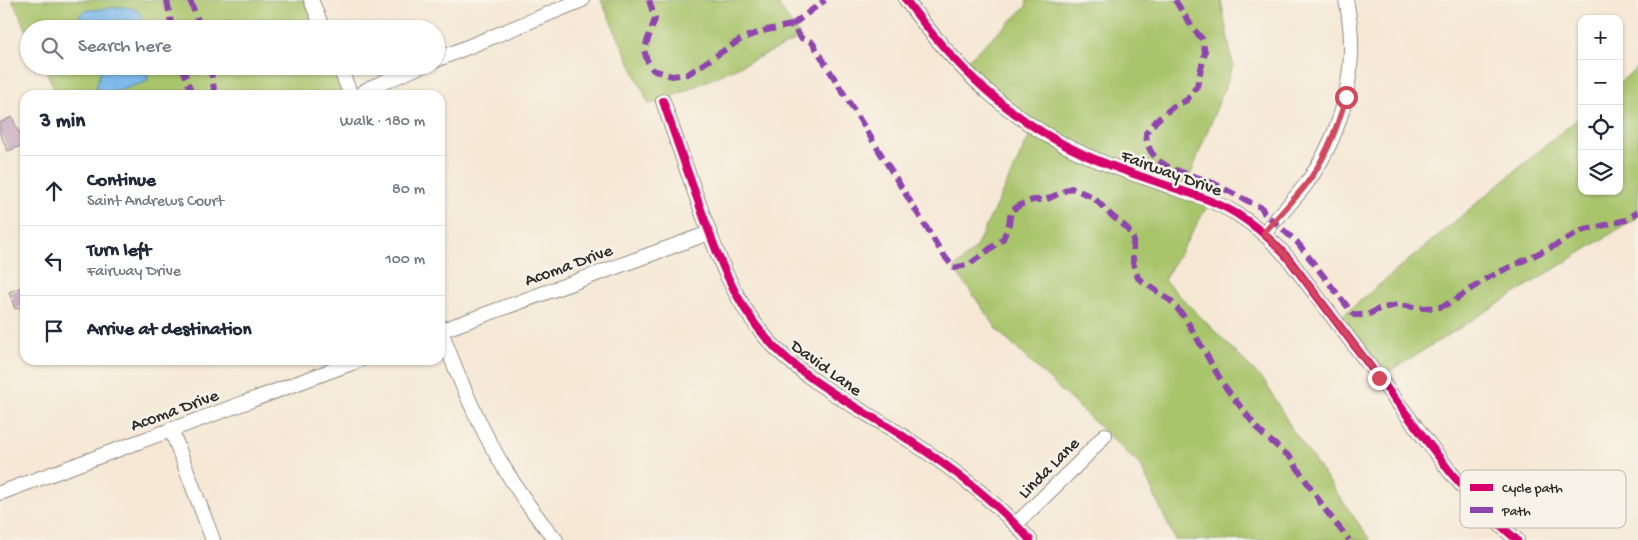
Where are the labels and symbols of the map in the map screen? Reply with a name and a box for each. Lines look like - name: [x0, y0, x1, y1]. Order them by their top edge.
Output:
- route start: [1335, 86, 1358, 109]
- street label: Fairway Drive: [1117, 146, 1225, 203]
- street label: Acoma Drive: [522, 240, 616, 292]
- street label: David Lane: [785, 336, 866, 402]
- route end: [1368, 367, 1391, 390]
- street label: Acoma Drive: [128, 385, 222, 437]
- street label: Linda Lane: [1015, 433, 1085, 504]
- legend: [1460, 470, 1626, 528]
- text: Cycle path: [1502, 481, 1563, 498]
- text: Path: [1501, 504, 1531, 521]

